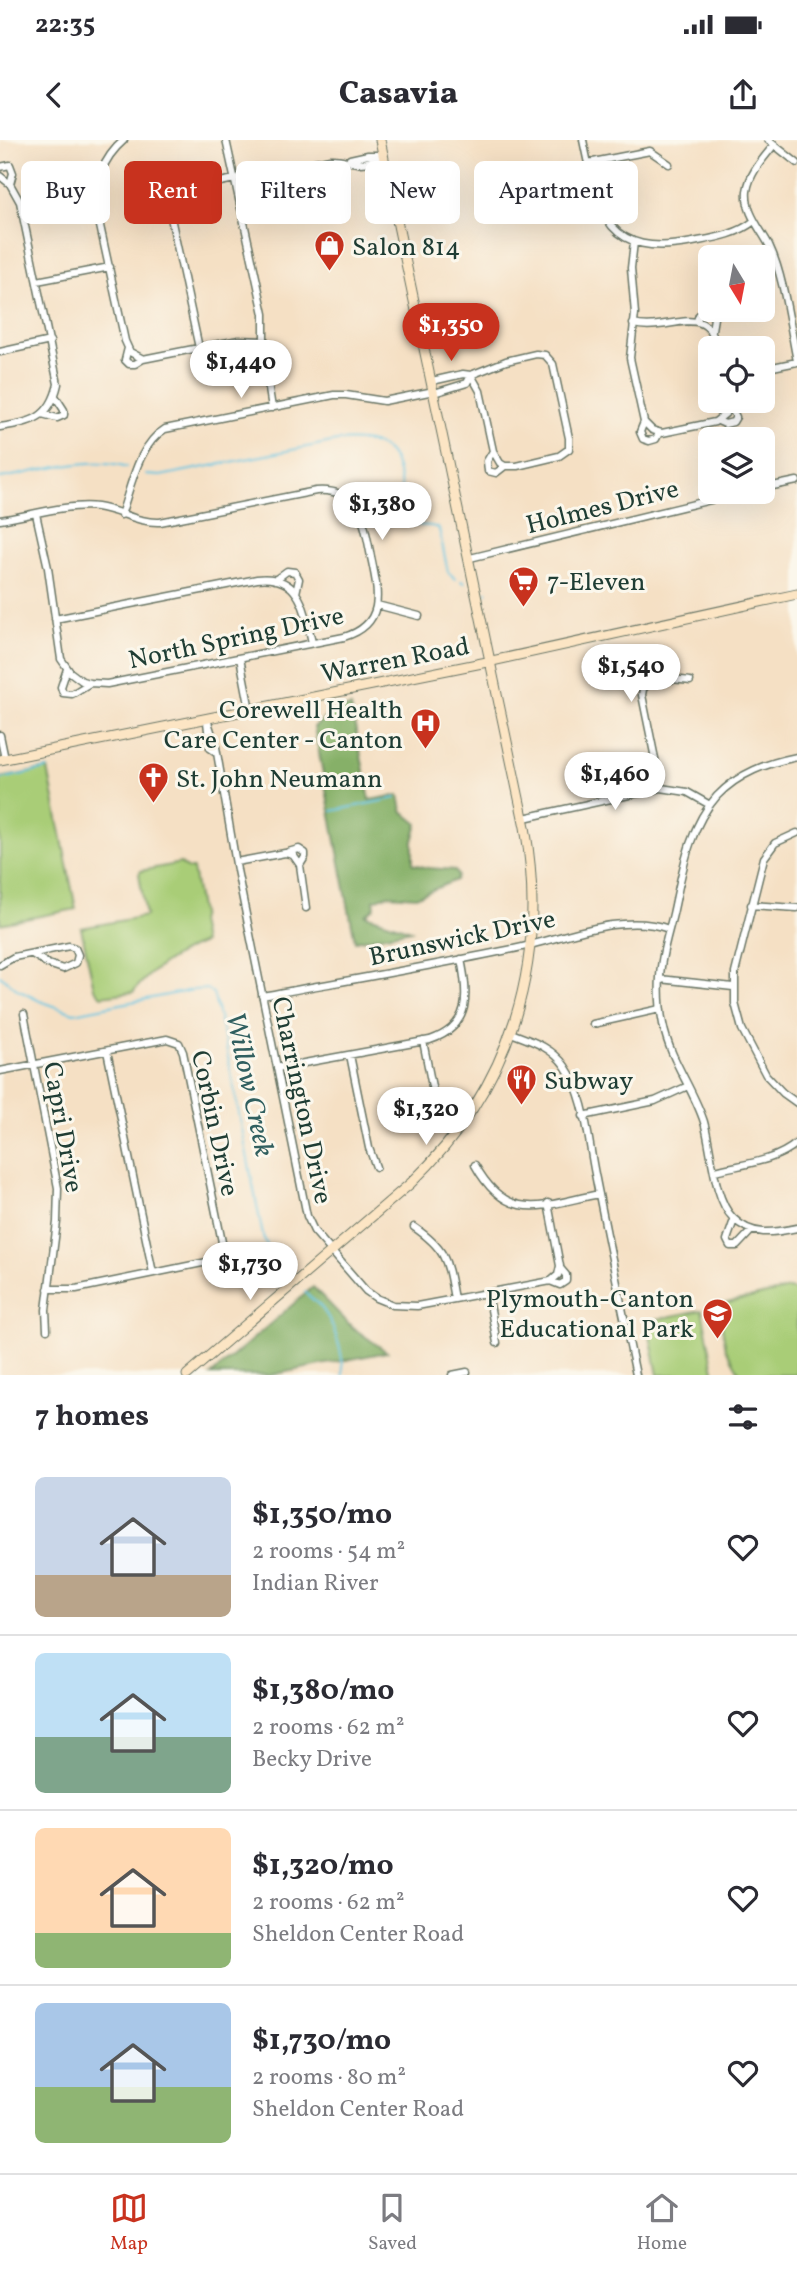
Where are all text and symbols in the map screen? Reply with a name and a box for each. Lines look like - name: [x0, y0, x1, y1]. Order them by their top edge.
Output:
- text: 22:35: [35, 7, 95, 43]
- text: Casavia: [339, 73, 458, 117]
- icon: back: [35, 76, 73, 114]
- icon: share: [724, 76, 762, 114]
- chip: Buy: [21, 161, 110, 224]
- chip: Rent: [124, 161, 222, 224]
- chip: Filters: [236, 161, 351, 224]
- chip: New: [365, 161, 460, 224]
- chip: Apartment: [474, 161, 638, 224]
- shop icon: Salon 814: [312, 229, 346, 273]
- place label: Salon 814: [352, 230, 460, 266]
- north arrow: [698, 245, 775, 322]
- map controls: [698, 245, 775, 504]
- pin: $1,350: [394, 304, 508, 363]
- text: $1,350: [418, 310, 484, 342]
- button: locate: [698, 336, 775, 413]
- pin: $1,440: [184, 341, 298, 400]
- text: $1,440: [206, 347, 276, 379]
- button: layers: [698, 427, 775, 504]
- street label: Holmes Drive: [522, 472, 683, 544]
- pin: $1,380: [325, 482, 439, 542]
- text: $1,380: [349, 489, 415, 521]
- supermarket icon: 7-Eleven: [507, 564, 541, 608]
- place label: 7-Eleven: [547, 565, 645, 601]
- street label: North Spring Drive: [125, 599, 347, 679]
- street label: Warren Road: [318, 629, 473, 693]
- pin: $1,540: [574, 644, 688, 704]
- text: $1,540: [597, 651, 665, 683]
- place label: Corewell Health Care Center - Canton: [164, 693, 403, 759]
- hospital icon: Corewell Health Care Center - Canton: [409, 707, 443, 751]
- pin: $1,460: [558, 752, 672, 812]
- text: $1,460: [580, 759, 650, 791]
- church icon: St. John Neumann: [136, 761, 170, 805]
- place label: St. John Neumann: [176, 762, 382, 798]
- street label: Brunswick Drive: [366, 902, 559, 976]
- street label: Charrington Drive: [262, 994, 341, 1207]
- water label: Willow Creek: [214, 1009, 283, 1160]
- street label: Corbin Drive: [181, 1047, 247, 1200]
- street label: Capri Drive: [33, 1059, 91, 1196]
- restaurant icon: Subway: [504, 1063, 538, 1107]
- place label: Subway: [544, 1064, 633, 1100]
- pin: $1,320: [369, 1088, 483, 1147]
- text: $1,320: [393, 1094, 459, 1126]
- pin: $1,730: [193, 1242, 307, 1302]
- text: $1,730: [218, 1249, 282, 1281]
- place label: Plymouth-Canton Educational Park: [486, 1282, 694, 1348]
- school or university icon: Plymouth-Canton Educational Park: [700, 1296, 734, 1340]
- text: 7 homes: [35, 1396, 149, 1438]
- icon: filters: [724, 1398, 762, 1436]
- text: $1,350/mo: [252, 1494, 392, 1536]
- icon: home: [91, 1505, 175, 1589]
- icon: heart: [724, 1528, 762, 1566]
- text: 2 rooms · 54 m²: [252, 1536, 405, 1568]
- text: Indian River: [252, 1568, 379, 1600]
- text: $1,380/mo: [252, 1670, 394, 1712]
- icon: home: [91, 1681, 175, 1765]
- icon: heart: [724, 1704, 762, 1742]
- text: 2 rooms · 62 m²: [252, 1712, 404, 1744]
- text: Becky Drive: [252, 1744, 372, 1776]
- text: $1,320/mo: [252, 1845, 394, 1887]
- icon: home: [91, 1856, 175, 1940]
- icon: heart: [724, 1879, 762, 1917]
- text: 2 rooms · 62 m²: [252, 1887, 404, 1919]
- text: Sheldon Center Road: [252, 1919, 464, 1951]
- text: $1,730/mo: [252, 2020, 391, 2062]
- icon: home: [91, 2031, 175, 2115]
- icon: heart: [724, 2054, 762, 2092]
- text: 2 rooms · 80 m²: [252, 2062, 406, 2094]
- text: Sheldon Center Road: [252, 2094, 464, 2126]
- tab: Map: [110, 2189, 148, 2257]
- tab: Saved: [368, 2189, 417, 2257]
- tab: Home: [637, 2189, 687, 2257]

